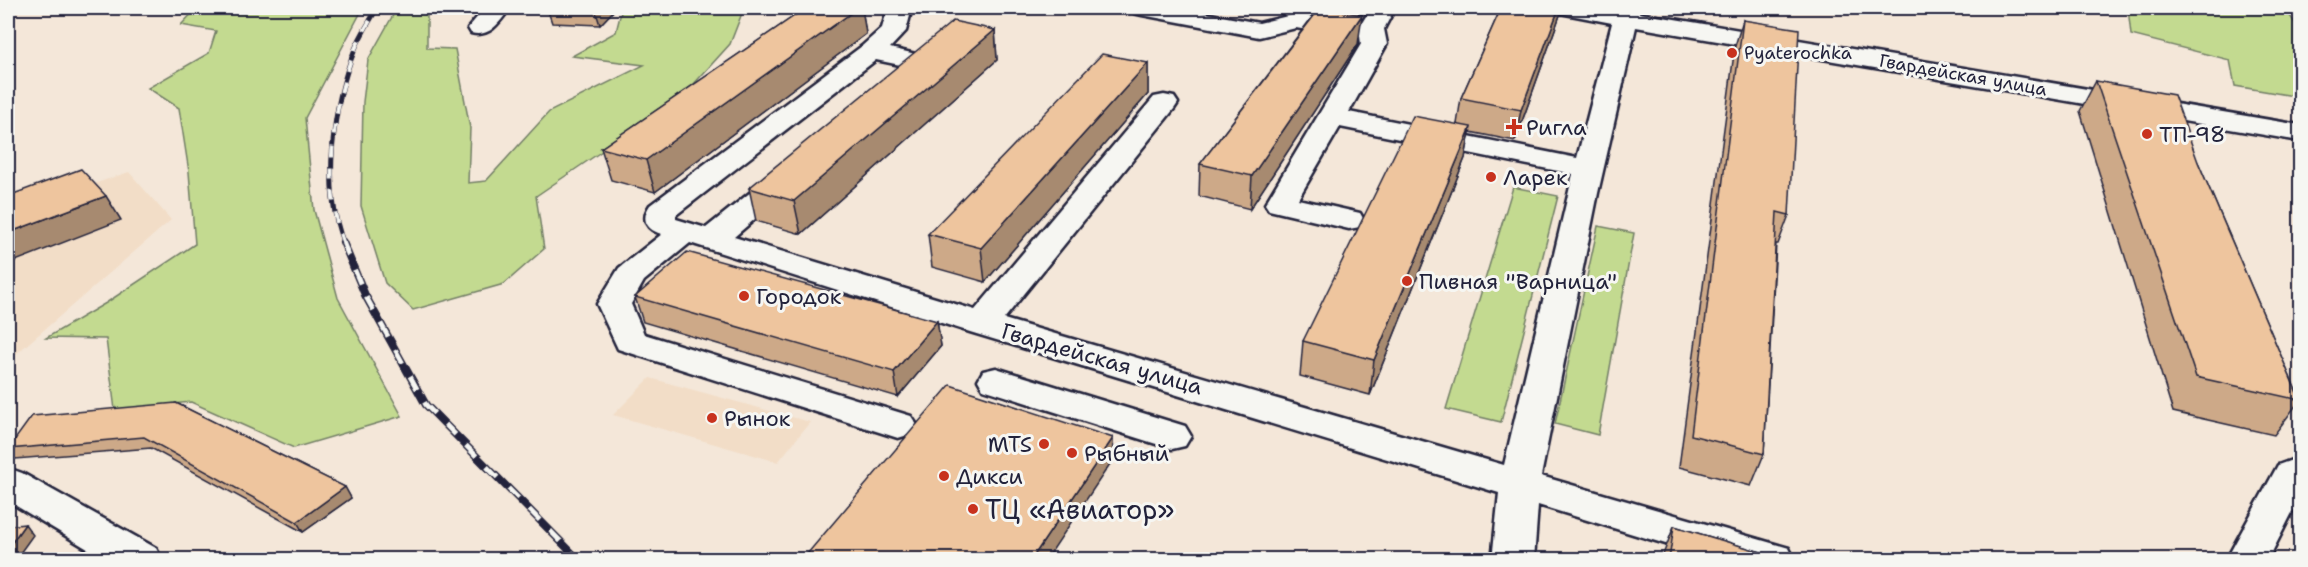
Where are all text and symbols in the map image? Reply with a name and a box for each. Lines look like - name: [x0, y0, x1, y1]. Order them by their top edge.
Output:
- place label: Pyaterochka: [1744, 41, 1852, 65]
- marker: Pyaterochka: [1725, 46, 1739, 60]
- street label: Гвардейская улица: [1877, 48, 2049, 102]
- place label: Ригла: [1526, 113, 1587, 142]
- marker: Ригла: [1507, 120, 1521, 134]
- place label: ТП-98: [2159, 120, 2225, 149]
- marker: ТП-98: [2140, 127, 2154, 141]
- place label: Ларек: [1503, 163, 1568, 192]
- marker: Ларек: [1484, 170, 1498, 184]
- place label: Пивная "Варница": [1419, 267, 1617, 296]
- marker: Пивная "Варница": [1400, 274, 1414, 288]
- place label: Городок: [756, 282, 842, 311]
- marker: Городок: [737, 289, 751, 303]
- street label: Гвардейская улица: [998, 316, 1206, 402]
- place label: Рынок: [724, 404, 791, 433]
- marker: Рынок: [705, 411, 719, 425]
- place label: MTS: [988, 430, 1032, 459]
- marker: MTS: [1037, 437, 1051, 451]
- place label: Рыбный: [1084, 439, 1169, 468]
- marker: Рыбный: [1065, 446, 1079, 460]
- place label: Дикси: [956, 462, 1023, 491]
- marker: Дикси: [937, 469, 951, 483]
- place label: ТЦ «Авиатор»: [985, 491, 1174, 528]
- marker: ТЦ «Авиатор»: [966, 502, 980, 516]

